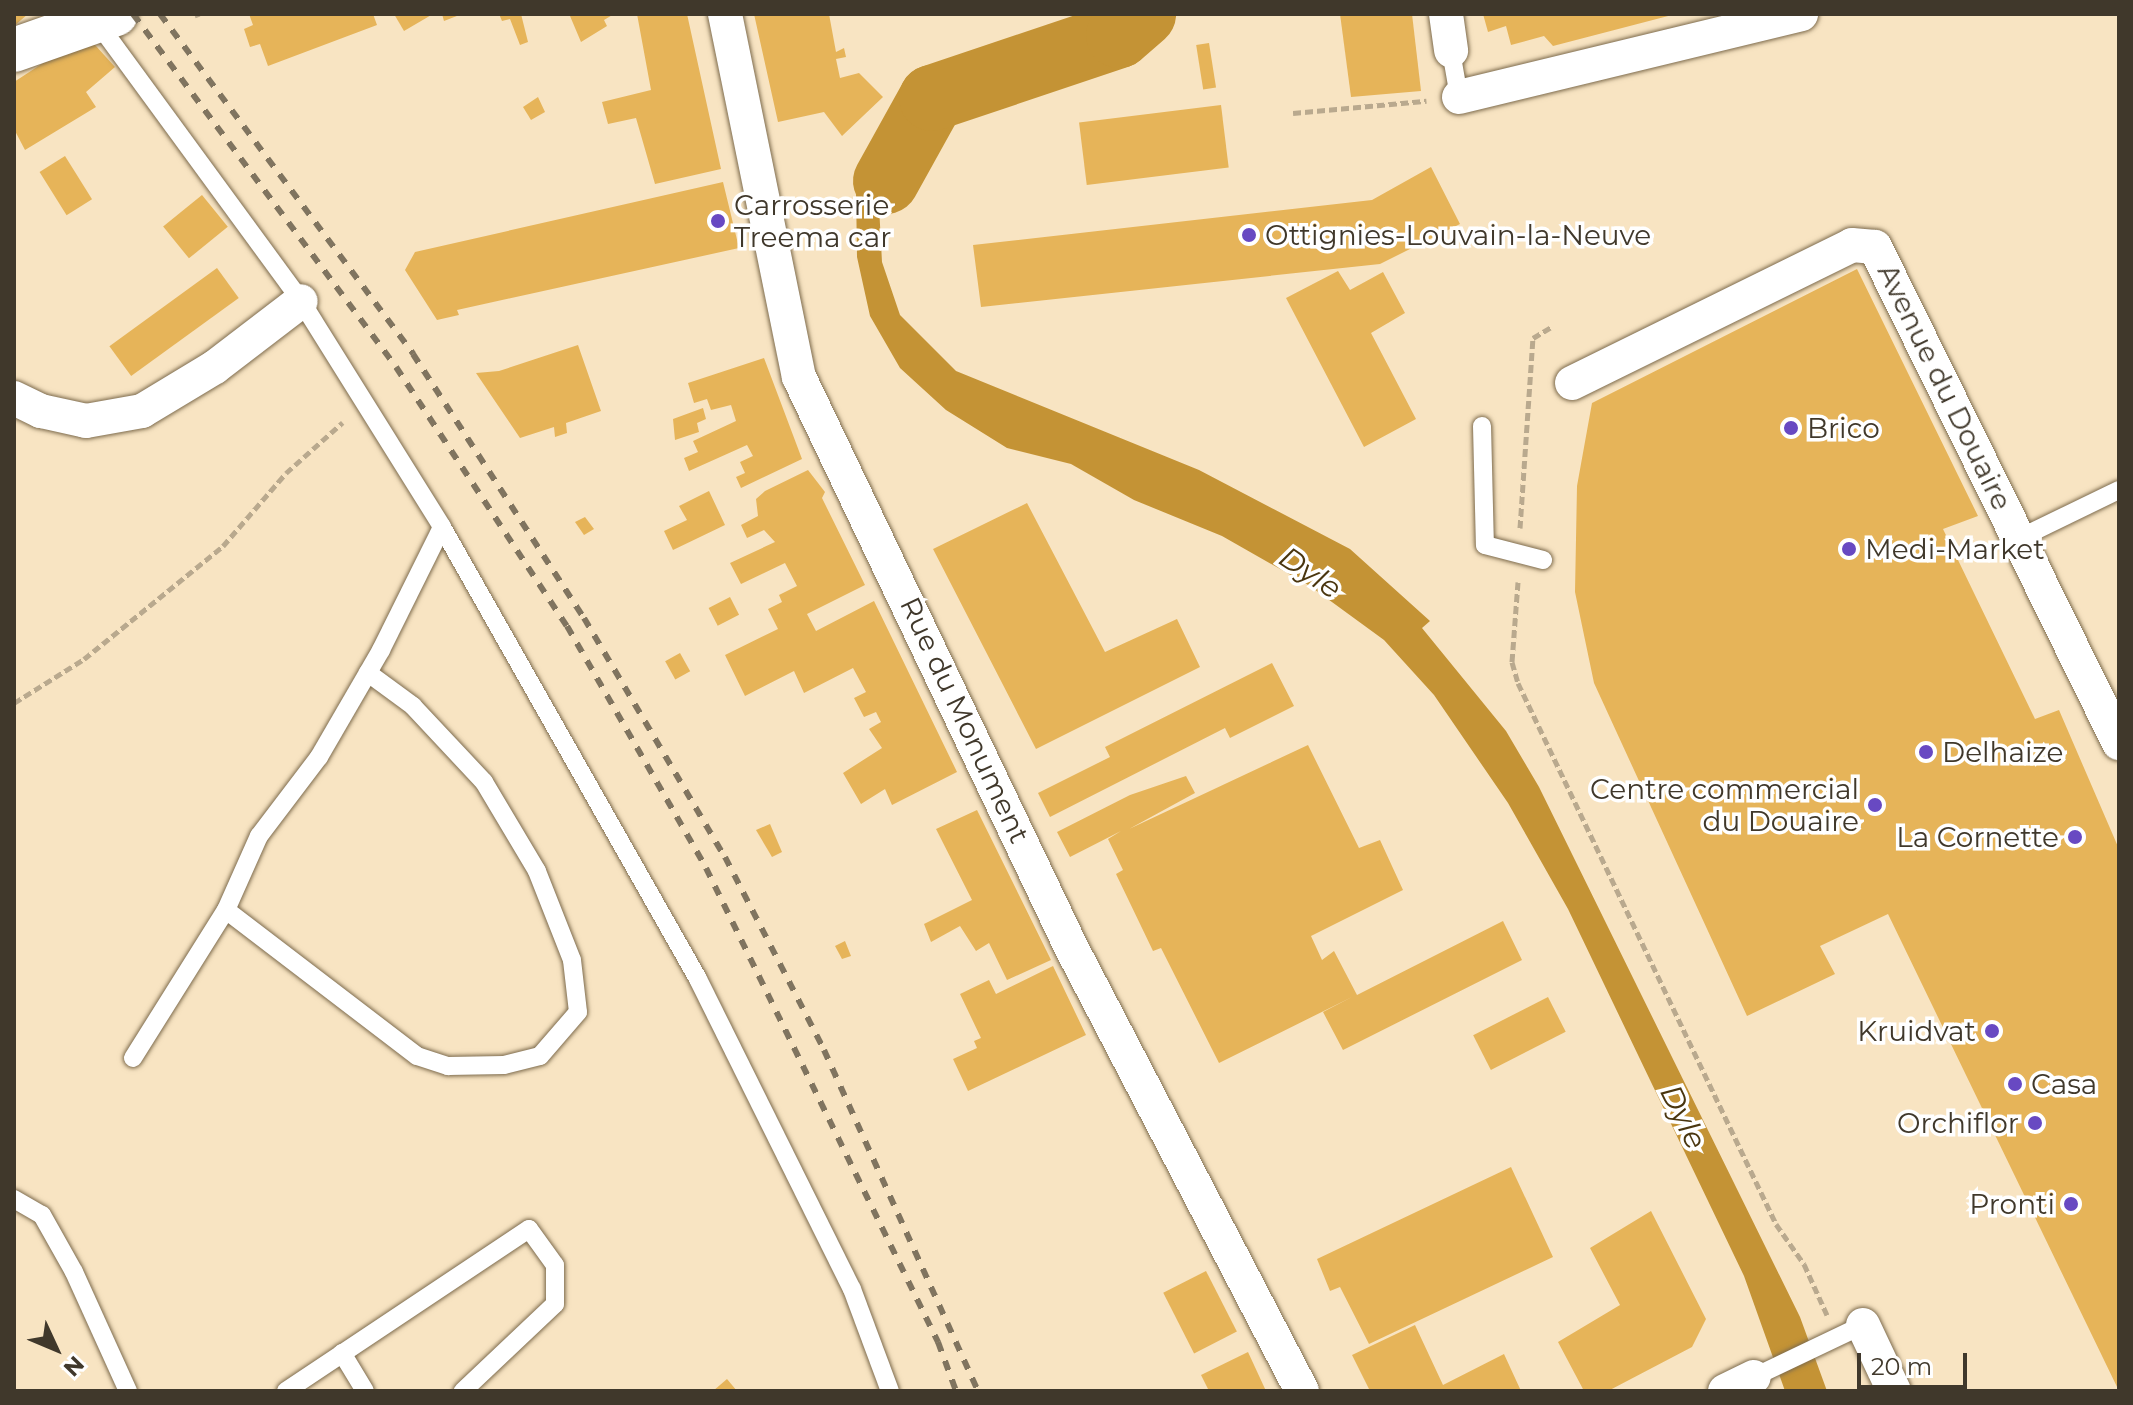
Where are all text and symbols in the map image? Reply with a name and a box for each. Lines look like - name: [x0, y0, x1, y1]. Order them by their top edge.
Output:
- place label: Carrosserie Treema car: [734, 188, 891, 254]
- marker: Carrosserie Treema car: [709, 212, 727, 230]
- place label: Ottignies-Louvain-la-Neuve: [1265, 218, 1651, 252]
- marker: Ottignies-Louvain-la-Neuve: [1240, 226, 1258, 244]
- street label: Avenue du Douaire: [1871, 259, 2019, 515]
- place label: Brico: [1807, 411, 1880, 445]
- marker: Brico: [1782, 419, 1800, 437]
- place label: Medi-Market: [1865, 532, 2045, 566]
- water label: Dyle: [1272, 539, 1348, 607]
- marker: Medi-Market: [1840, 540, 1858, 558]
- street label: Rue du Monument: [893, 592, 1037, 848]
- place label: Delhaize: [1942, 735, 2064, 769]
- marker: Delhaize: [1917, 743, 1935, 761]
- place label: Centre commercial du Douaire: [1590, 772, 1859, 838]
- marker: Centre commercial du Douaire: [1866, 796, 1884, 814]
- place label: La Cornette: [1896, 820, 2059, 854]
- marker: La Cornette: [2066, 828, 2084, 846]
- place label: Kruidvat: [1857, 1014, 1976, 1048]
- marker: Kruidvat: [1983, 1022, 2001, 1040]
- place label: Casa: [2031, 1067, 2097, 1101]
- marker: Casa: [2006, 1075, 2024, 1093]
- water label: Dyle: [1652, 1079, 1714, 1155]
- place label: Orchiflor: [1897, 1106, 2019, 1140]
- marker: Orchiflor: [2026, 1114, 2044, 1132]
- place label: Pronti: [1969, 1187, 2055, 1221]
- marker: Pronti: [2062, 1195, 2080, 1213]
- north arrow: [16, 1309, 96, 1389]
- scale bar: [1861, 1337, 1971, 1387]
- text: N: [58, 1350, 90, 1382]
- text: 20 m: [1871, 1352, 1932, 1381]

